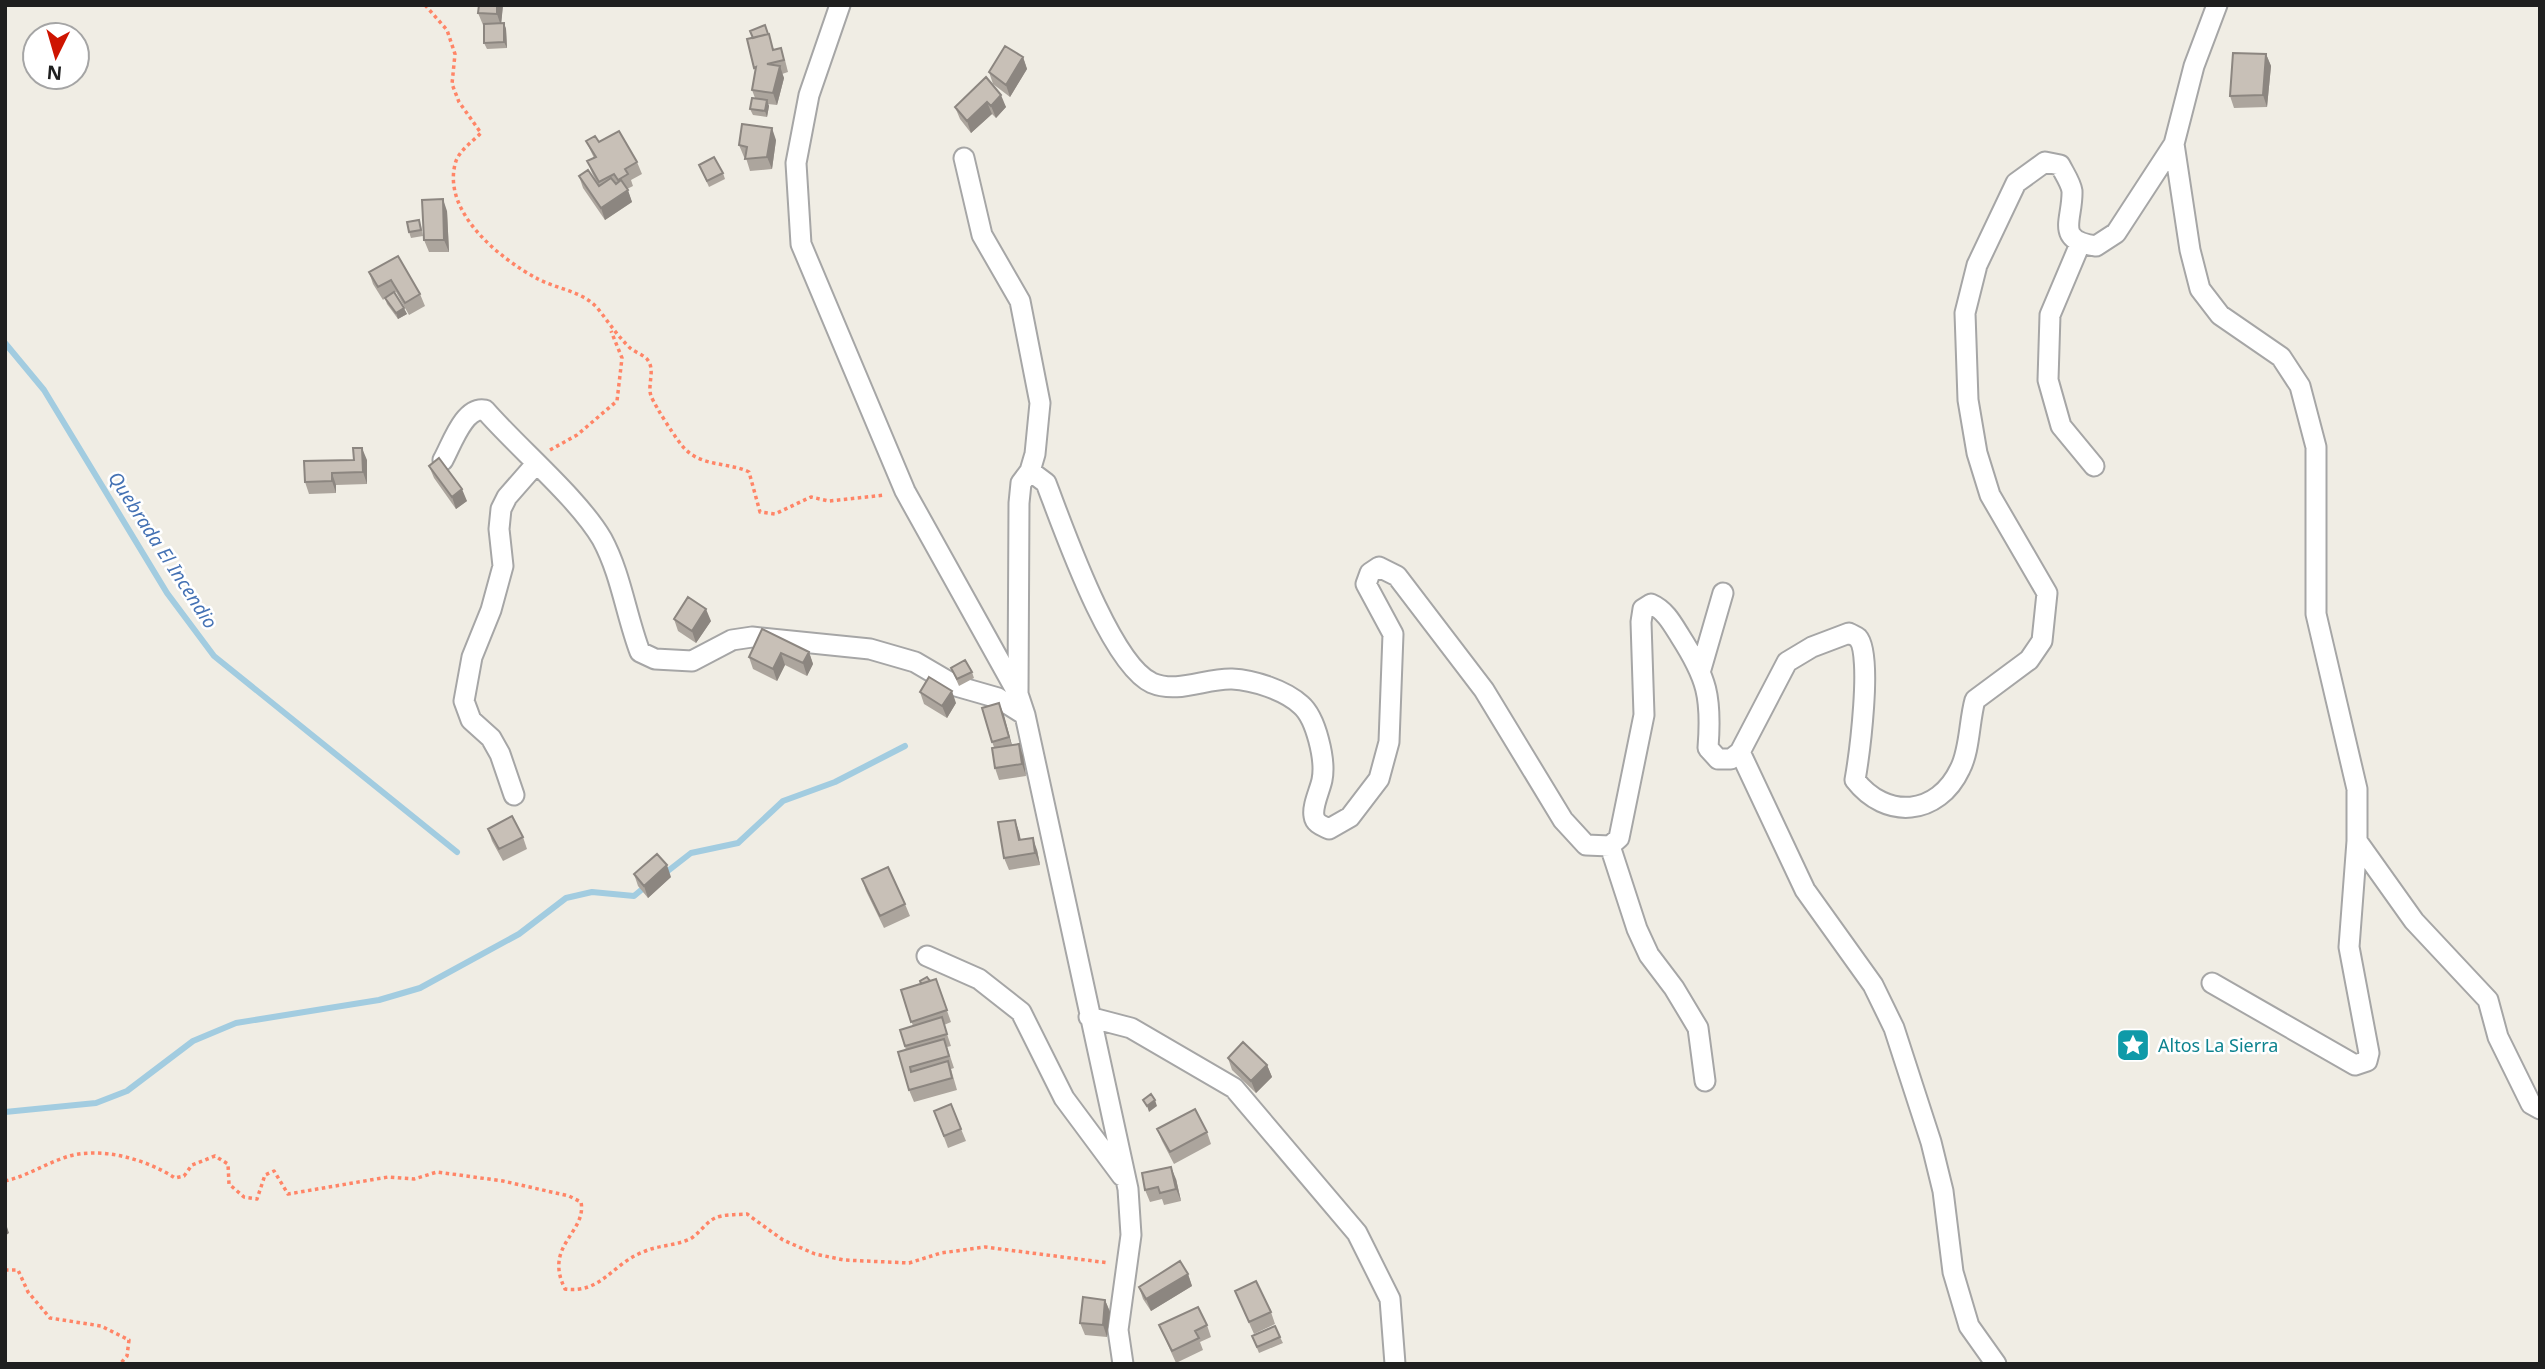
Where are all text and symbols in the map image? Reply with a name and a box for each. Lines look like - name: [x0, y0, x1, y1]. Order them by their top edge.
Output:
- north arrow: [21, 21, 91, 91]
- text: N: [46, 59, 63, 87]
- water label: Quebrada El Incendio: [102, 466, 224, 634]
- place icon: Altos La Sierra: [2114, 1026, 2152, 1064]
- place label: Altos La Sierra: [2158, 1033, 2278, 1057]

